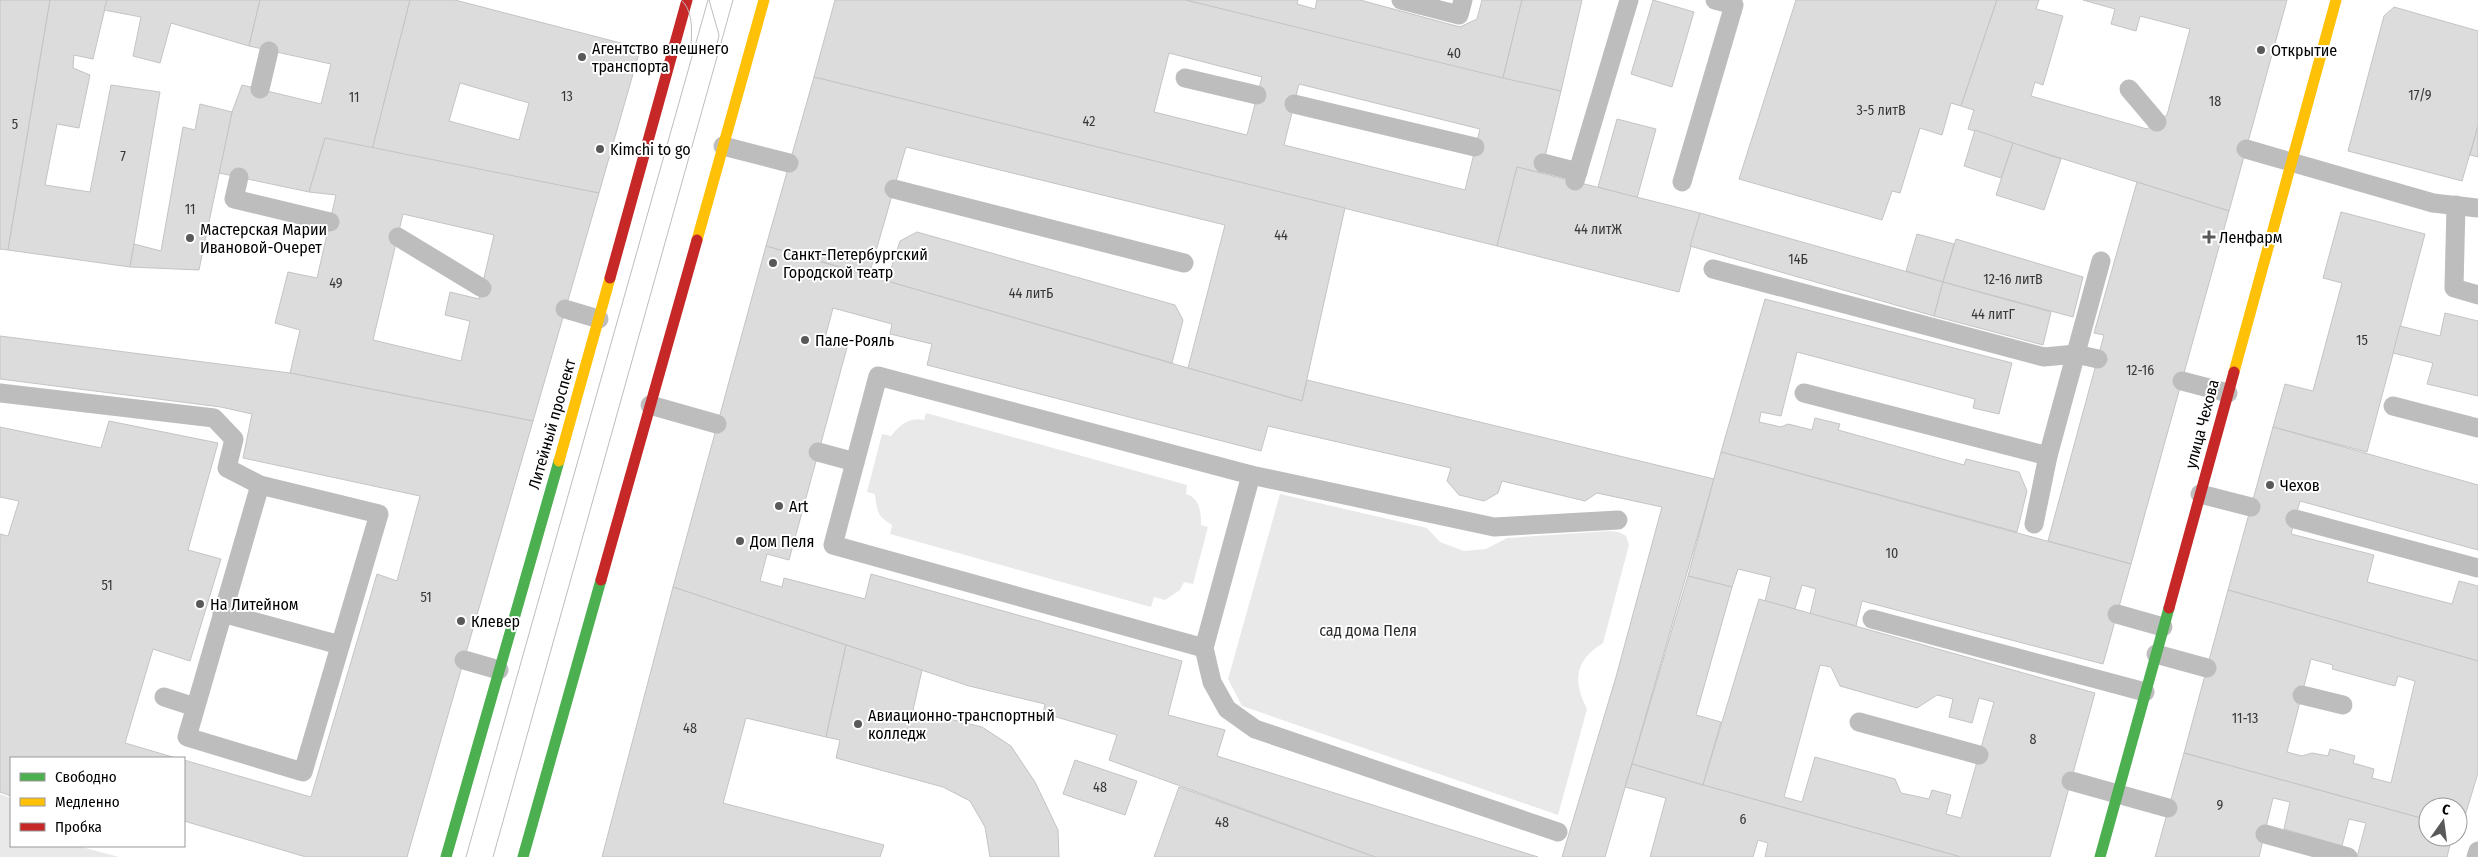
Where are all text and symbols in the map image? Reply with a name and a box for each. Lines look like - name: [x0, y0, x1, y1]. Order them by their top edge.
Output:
- place label: Агентство внешнего транспорта: [592, 39, 729, 76]
- place label: Открытие: [2271, 41, 2337, 60]
- marker: Открытие: [2255, 44, 2267, 56]
- house number: 40: [1447, 45, 1461, 62]
- marker: Агентство внешнего транспорта: [576, 51, 588, 63]
- house number: 17/9: [2408, 87, 2432, 104]
- house number: 13: [561, 88, 573, 105]
- house number: 11: [349, 89, 359, 106]
- house number: 18: [2209, 93, 2221, 110]
- house number: 3-5 литВ: [1856, 102, 1906, 119]
- house number: 42: [1083, 113, 1095, 130]
- house number: 5: [12, 116, 18, 133]
- place label: Kimchi to go: [610, 140, 691, 159]
- marker: Kimchi to go: [594, 143, 606, 155]
- house number: 7: [120, 148, 126, 165]
- house number: 11: [185, 201, 195, 218]
- place label: Мастерская Марии Ивановой-Очерет: [200, 220, 327, 257]
- house number: 44 литЖ: [1574, 221, 1622, 238]
- house number: 44: [1274, 227, 1288, 244]
- place label: Ленфарм: [2219, 228, 2283, 247]
- marker: Ленфарм: [2203, 231, 2215, 243]
- marker: Мастерская Марии Ивановой-Очерет: [184, 232, 196, 244]
- place label: Санкт-Петербургский Городской театр: [783, 245, 928, 282]
- house number: 14Б: [1788, 251, 1808, 268]
- marker: Санкт-Петербургский Городской театр: [767, 257, 779, 269]
- house number: 12-16 литВ: [1983, 271, 2043, 288]
- house number: 49: [329, 275, 343, 292]
- house number: 44 литБ: [1009, 285, 1053, 302]
- house number: 44 литГ: [1971, 306, 2015, 323]
- place label: Пале-Рояль: [815, 331, 894, 350]
- house number: 15: [2356, 332, 2368, 349]
- marker: Пале-Рояль: [799, 334, 811, 346]
- street label: Литейный проспект: [524, 356, 580, 491]
- house number: 12-16: [2126, 362, 2154, 379]
- street label: улица Чехова: [2181, 377, 2223, 471]
- place label: Чехов: [2280, 476, 2320, 495]
- marker: Чехов: [2264, 479, 2276, 491]
- place label: Art: [789, 497, 809, 516]
- marker: Art: [773, 500, 785, 512]
- place label: Дом Пеля: [749, 532, 814, 551]
- marker: Дом Пеля: [734, 535, 746, 547]
- house number: 10: [1886, 545, 1898, 562]
- house number: 51: [101, 577, 113, 594]
- house number: 51: [420, 589, 432, 606]
- place label: На Литейном: [210, 595, 299, 614]
- marker: На Литейном: [194, 598, 206, 610]
- place label: Клевер: [471, 612, 520, 631]
- marker: Клевер: [455, 615, 467, 627]
- park label: сад дома Пеля: [1319, 621, 1417, 640]
- place label: Авиационно-транспортный колледж: [868, 706, 1055, 743]
- house number: 11-13: [2232, 710, 2258, 727]
- marker: Авиационно-транспортный колледж: [852, 718, 864, 730]
- house number: 48: [683, 720, 697, 737]
- house number: 8: [2030, 731, 2037, 748]
- legend: [10, 757, 185, 847]
- text: Свободно: [55, 768, 117, 786]
- house number: 48: [1093, 779, 1107, 796]
- text: Медленно: [55, 793, 120, 811]
- house number: 9: [2217, 797, 2224, 814]
- north arrow: [2418, 797, 2468, 847]
- text: С: [2440, 801, 2452, 819]
- house number: 6: [1740, 811, 1747, 828]
- house number: 48: [1215, 814, 1229, 831]
- text: Пробка: [55, 818, 102, 836]

